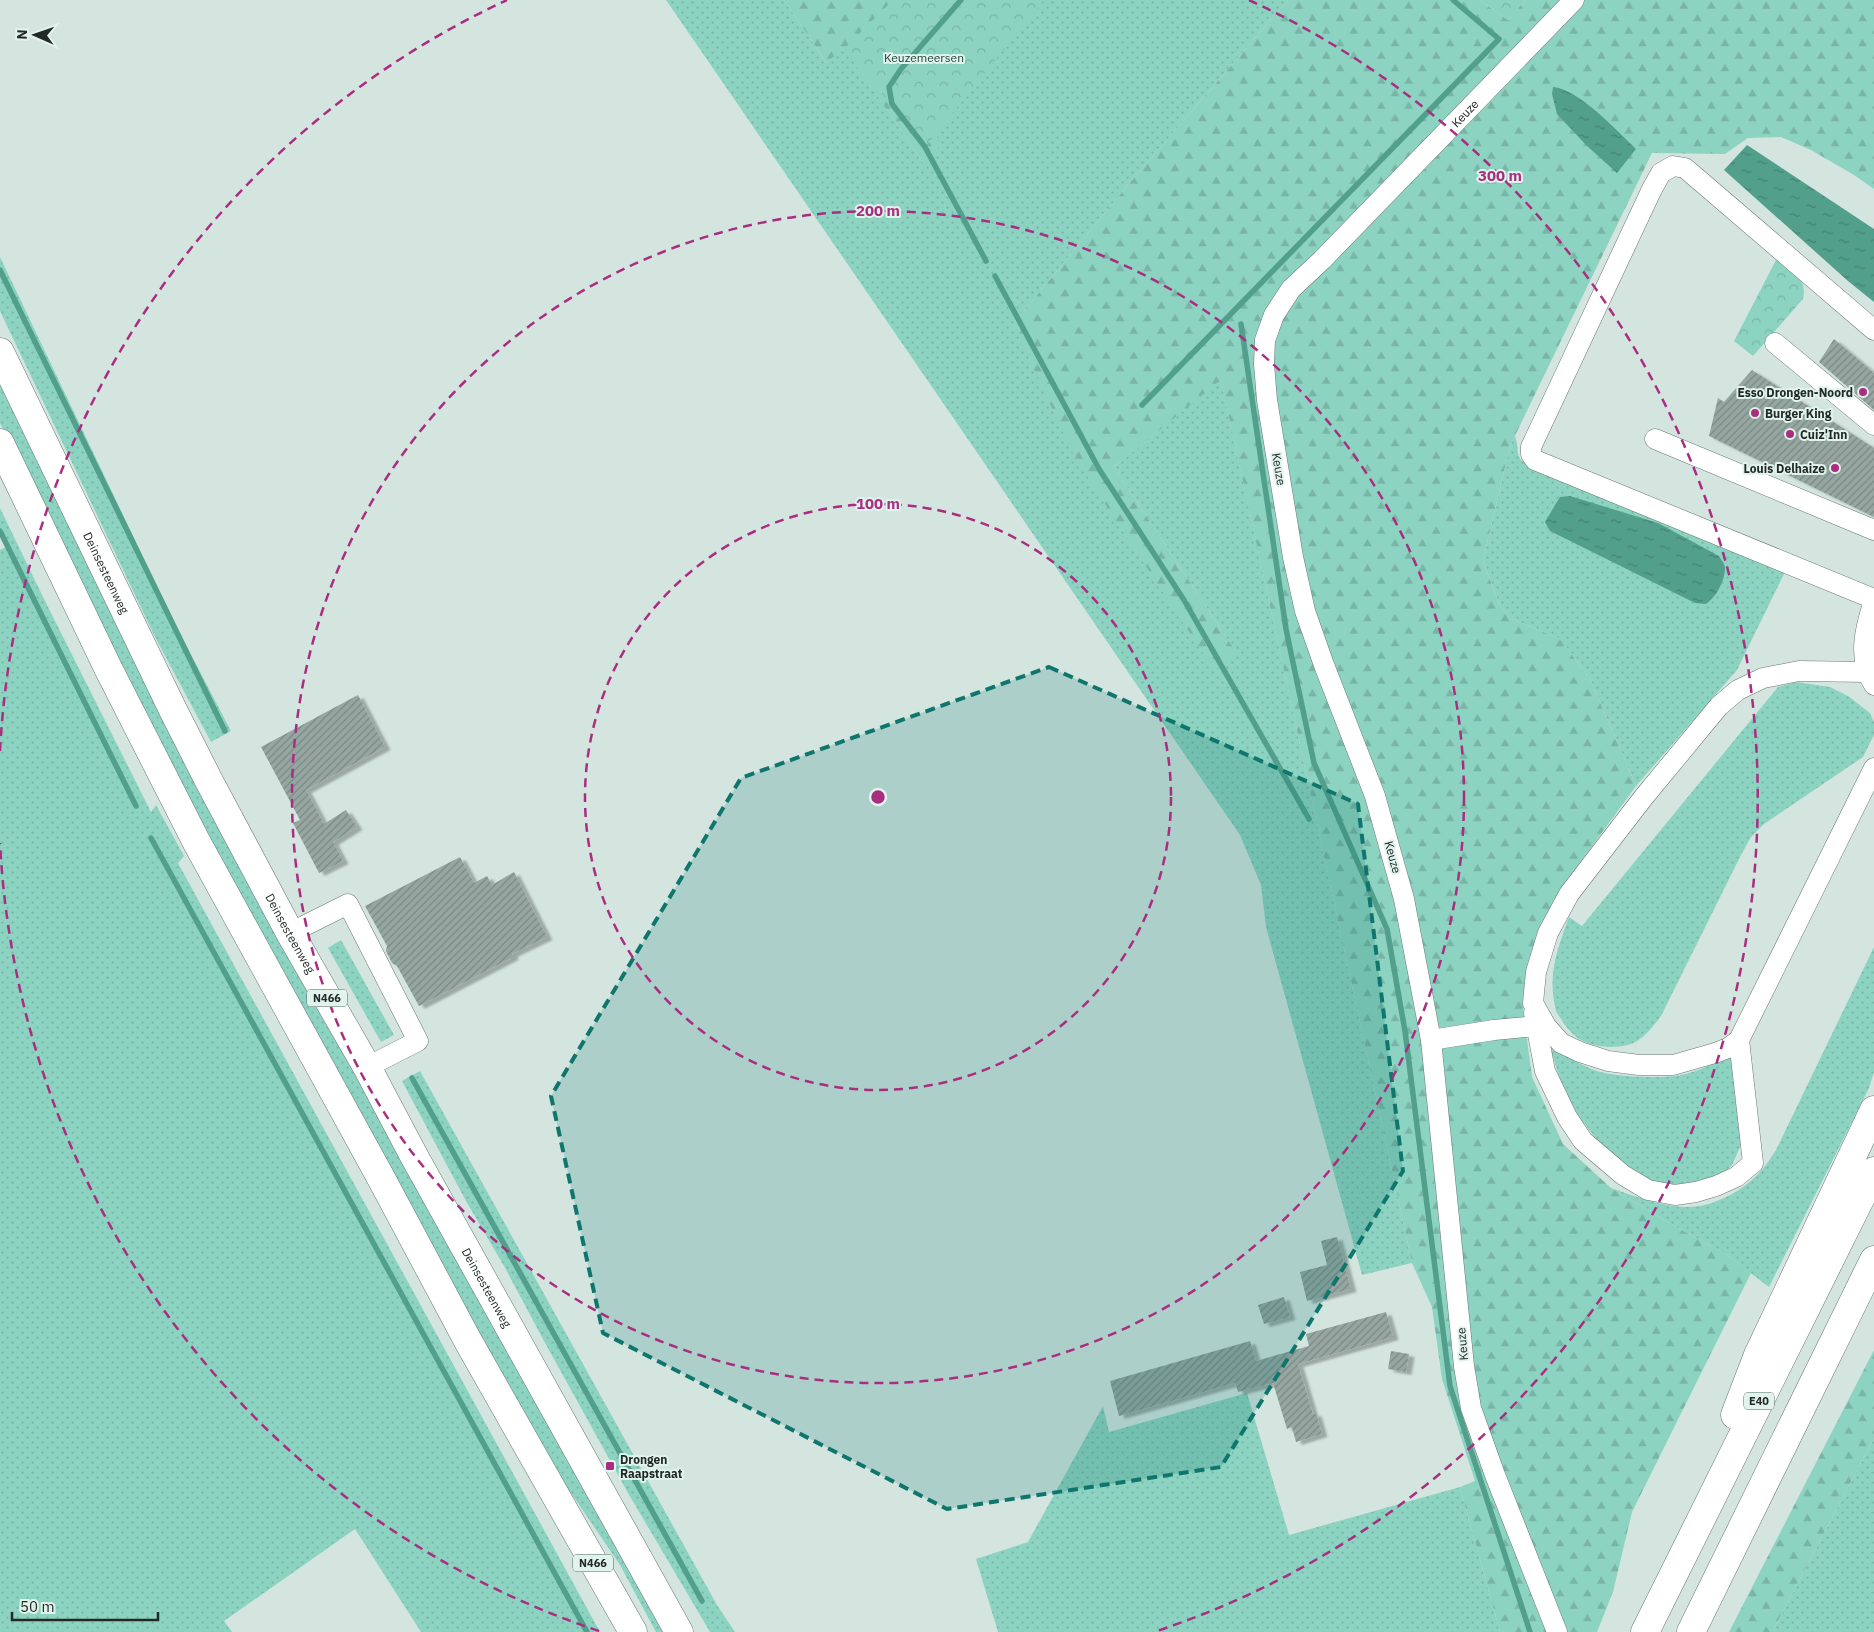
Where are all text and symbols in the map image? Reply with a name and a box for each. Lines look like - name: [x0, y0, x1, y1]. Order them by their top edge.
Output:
- north arrow: [10, 10, 60, 60]
- text: N: [13, 29, 31, 40]
- park label: Keuzemeersen: [884, 50, 964, 65]
- street label: Keuze: [1448, 96, 1482, 130]
- text: 300 m: [1478, 166, 1522, 185]
- text: 200 m: [856, 201, 900, 220]
- place label: Esso Drongen-Noord: [1737, 385, 1853, 400]
- marker: Esso Drongen-Noord: [1857, 386, 1869, 398]
- place label: Burger King: [1765, 406, 1832, 421]
- marker: Burger King: [1749, 407, 1761, 419]
- place label: Cuiz'Inn: [1800, 427, 1847, 442]
- marker: Cuiz'Inn: [1784, 428, 1796, 440]
- street label: Keuze: [1269, 452, 1289, 487]
- place label: Louis Delhaize: [1744, 461, 1825, 476]
- marker: Louis Delhaize: [1829, 462, 1841, 474]
- text: 100 m: [856, 494, 900, 513]
- street label: Deinsesteenweg: [80, 529, 133, 616]
- centre of rings: [869, 788, 887, 806]
- street label: Keuze: [1381, 839, 1405, 875]
- street label: Deinsesteenweg: [263, 891, 319, 976]
- road number: N466: [307, 990, 347, 1006]
- street label: Deinsesteenweg: [459, 1245, 516, 1330]
- street label: Keuze: [1453, 1327, 1471, 1361]
- road number: E40: [1744, 1392, 1774, 1410]
- place label: Drongen Raapstraat: [620, 1452, 683, 1481]
- marker: Drongen Raapstraat: [604, 1460, 616, 1472]
- road number: N466: [573, 1555, 613, 1572]
- scale bar: [12, 1590, 159, 1622]
- text: 50 m: [20, 1597, 55, 1616]

